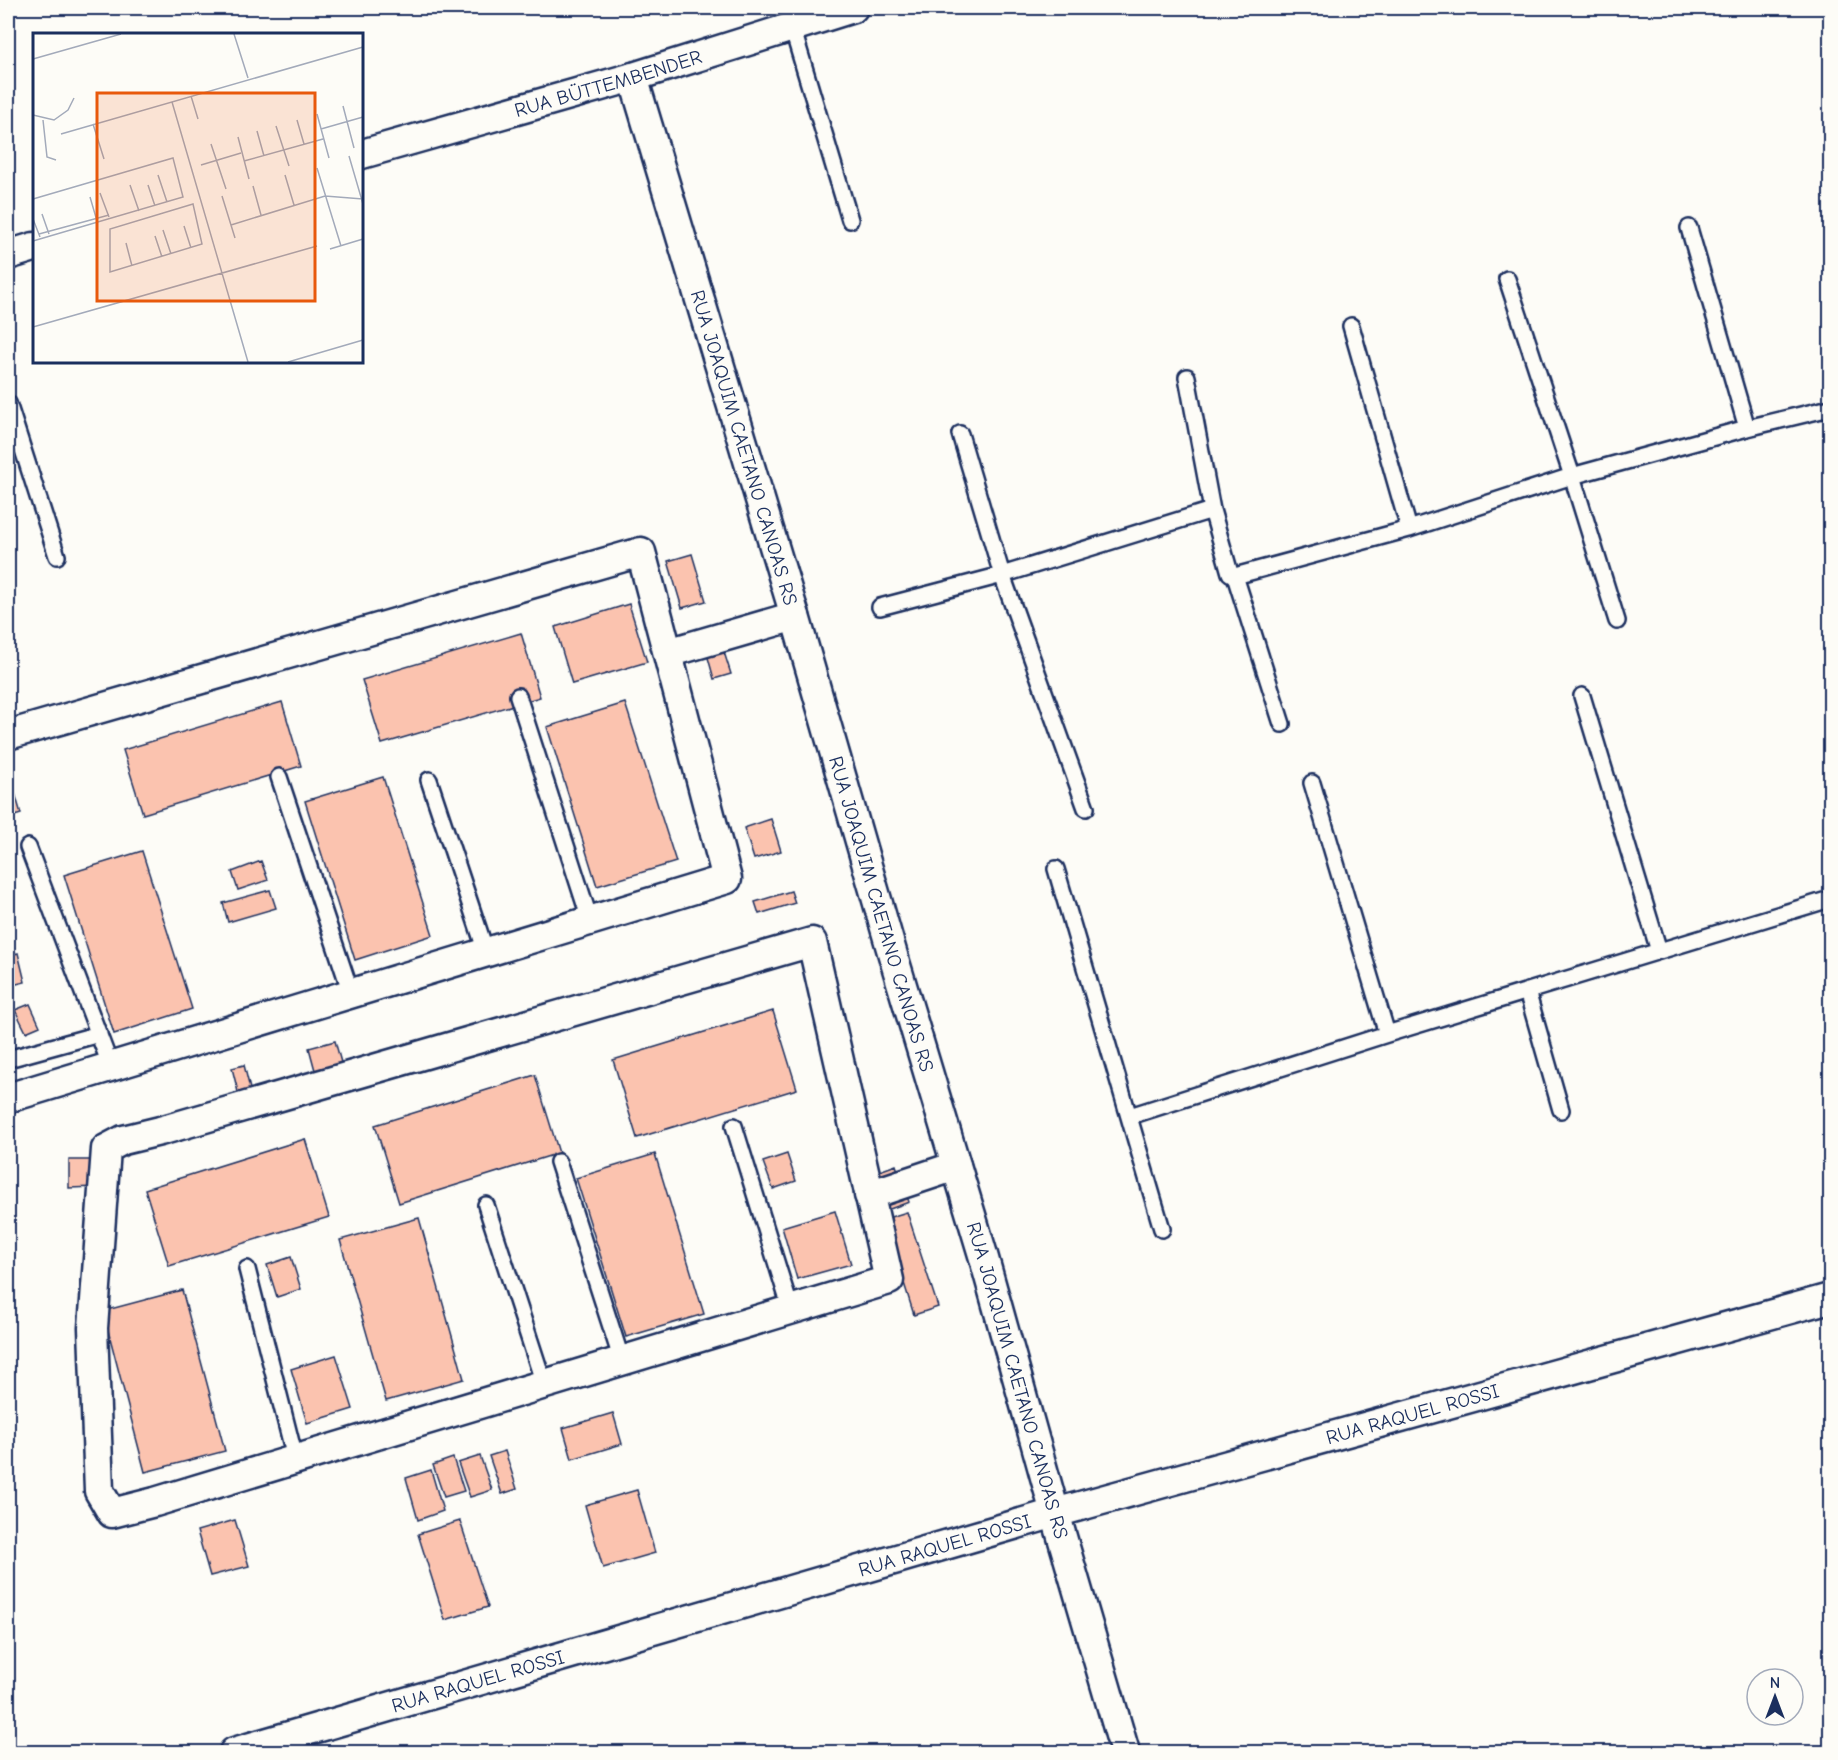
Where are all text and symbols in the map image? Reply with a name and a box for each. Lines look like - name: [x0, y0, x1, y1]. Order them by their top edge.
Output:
- inset map: [33, 33, 363, 363]
- street label: RUA BÜTTEMBENDER: [512, 45, 705, 122]
- street label: RUA JOAQUIM CAETANO CANOAS RS: [686, 287, 803, 608]
- street label: RUA JOAQUIM CAETANO CANOAS RS: [825, 753, 939, 1074]
- street label: RUA JOAQUIM CAETANO CANOAS RS: [962, 1219, 1073, 1541]
- street label: RUA RAQUEL ROSSI: [1323, 1379, 1502, 1449]
- street label: RUA RAQUEL ROSSI: [855, 1509, 1034, 1581]
- street label: RUA RAQUEL ROSSI: [389, 1645, 567, 1717]
- north arrow: [1745, 1667, 1805, 1727]
- text: N: [1770, 1674, 1780, 1692]

